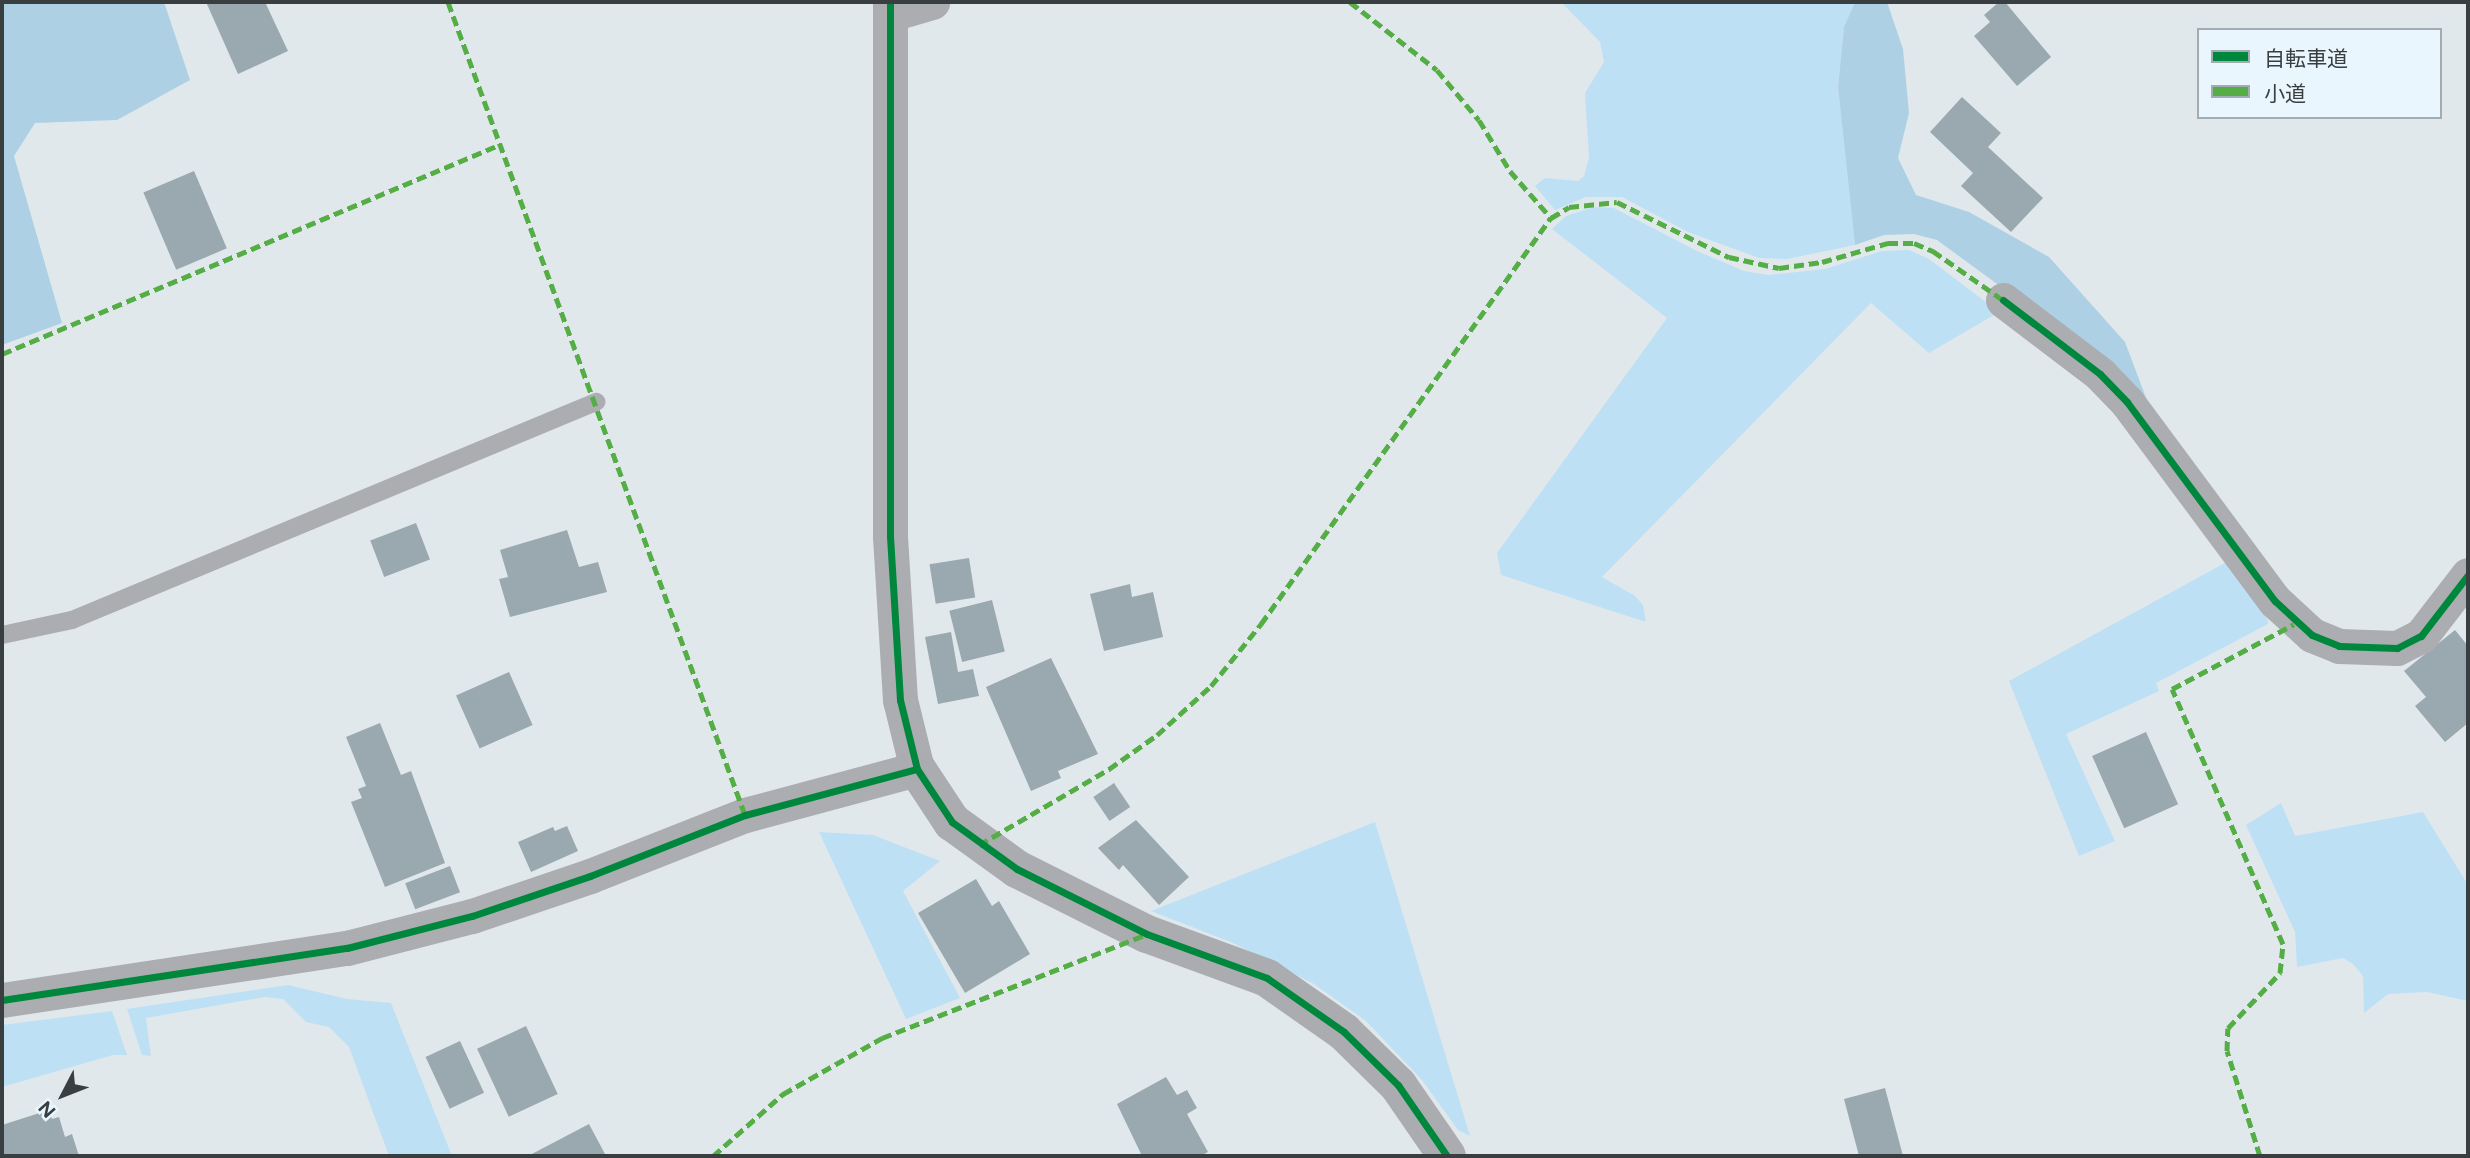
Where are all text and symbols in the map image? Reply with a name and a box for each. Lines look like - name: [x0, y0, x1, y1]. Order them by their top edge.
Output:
- legend: [2197, 28, 2442, 119]
- text: 自転車道: [2264, 46, 2348, 71]
- text: 小道: [2264, 81, 2306, 106]
- north arrow: [28, 1060, 98, 1130]
- text: N: [34, 1096, 60, 1123]

